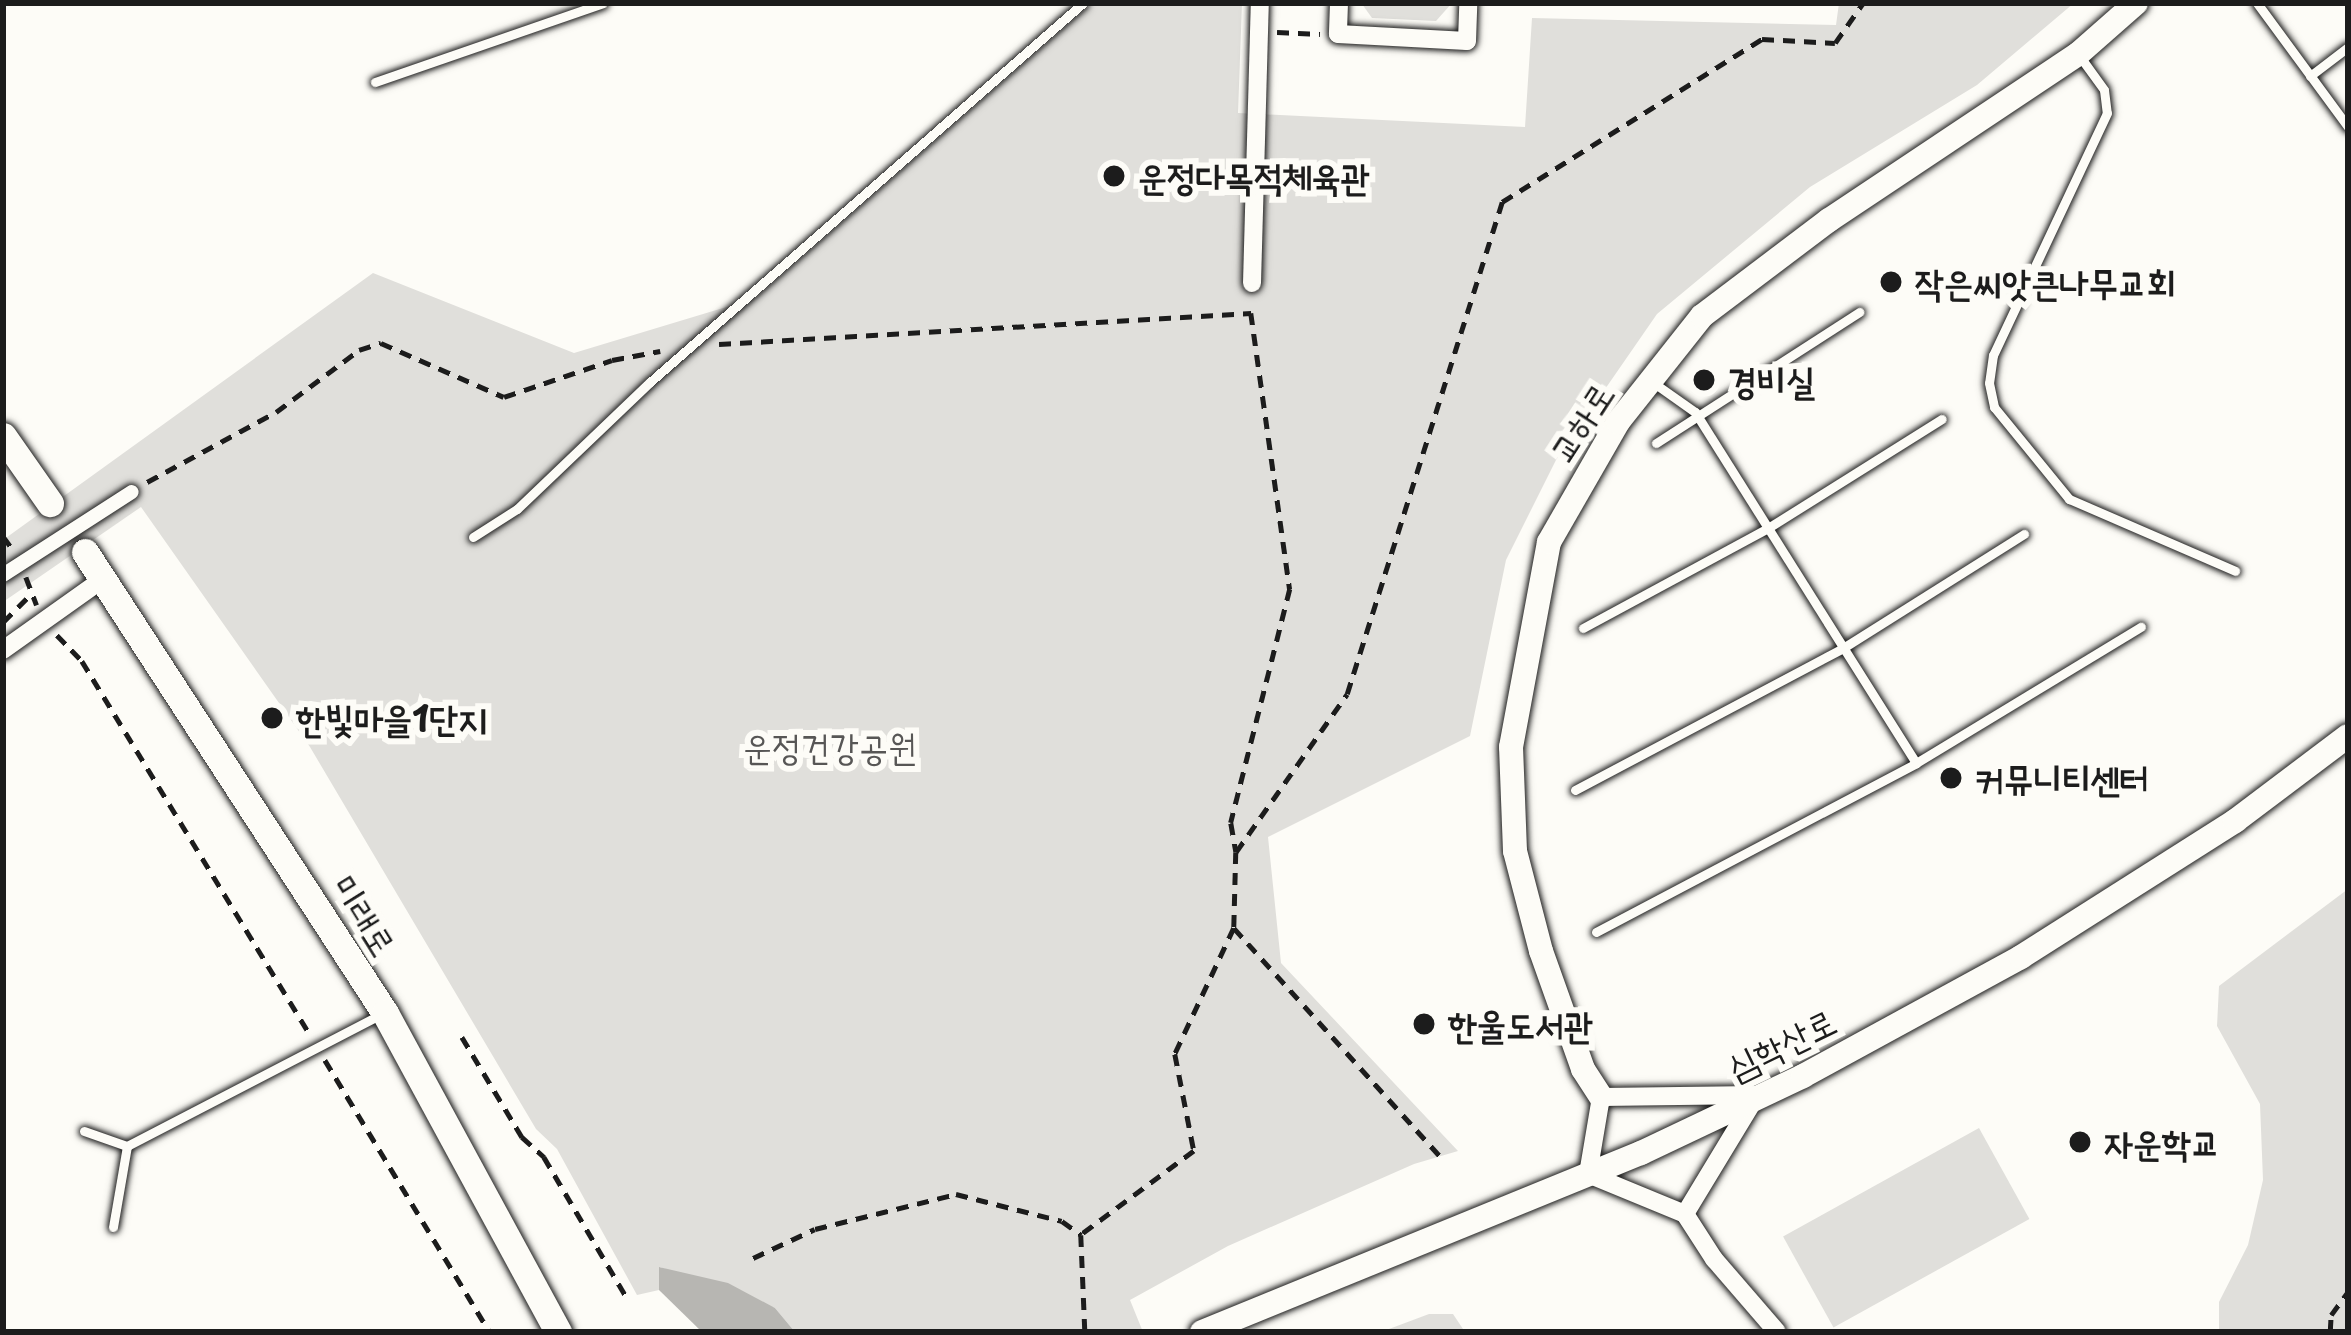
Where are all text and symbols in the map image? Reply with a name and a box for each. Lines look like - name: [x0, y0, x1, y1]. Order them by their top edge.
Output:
- place label: 운정다목적체육관: [1138, 154, 1370, 198]
- marker: 운정다목적체육관: [1101, 163, 1127, 189]
- place label: 작은씨앗큰나무교회: [1915, 260, 2176, 304]
- marker: 작은씨앗큰나무교회: [1878, 269, 1904, 295]
- place label: 경비실: [1728, 358, 1815, 402]
- marker: 경비실: [1691, 367, 1717, 393]
- street label: 교하로: [1538, 374, 1622, 470]
- place label: 한빛마을1단지: [296, 696, 487, 740]
- marker: 한빛마을1단지: [259, 705, 285, 731]
- park label: 운정건강공원: [743, 724, 917, 768]
- place label: 커뮤니티센터: [1975, 756, 2149, 800]
- marker: 커뮤니티센터: [1938, 765, 1964, 791]
- street label: 미래로: [324, 867, 406, 963]
- street label: 심학산로: [1719, 998, 1843, 1088]
- place label: 한울도서관: [1448, 1002, 1593, 1046]
- marker: 한울도서관: [1411, 1011, 1437, 1037]
- place label: 자운학교: [2104, 1120, 2220, 1164]
- marker: 자운학교: [2067, 1129, 2093, 1155]

